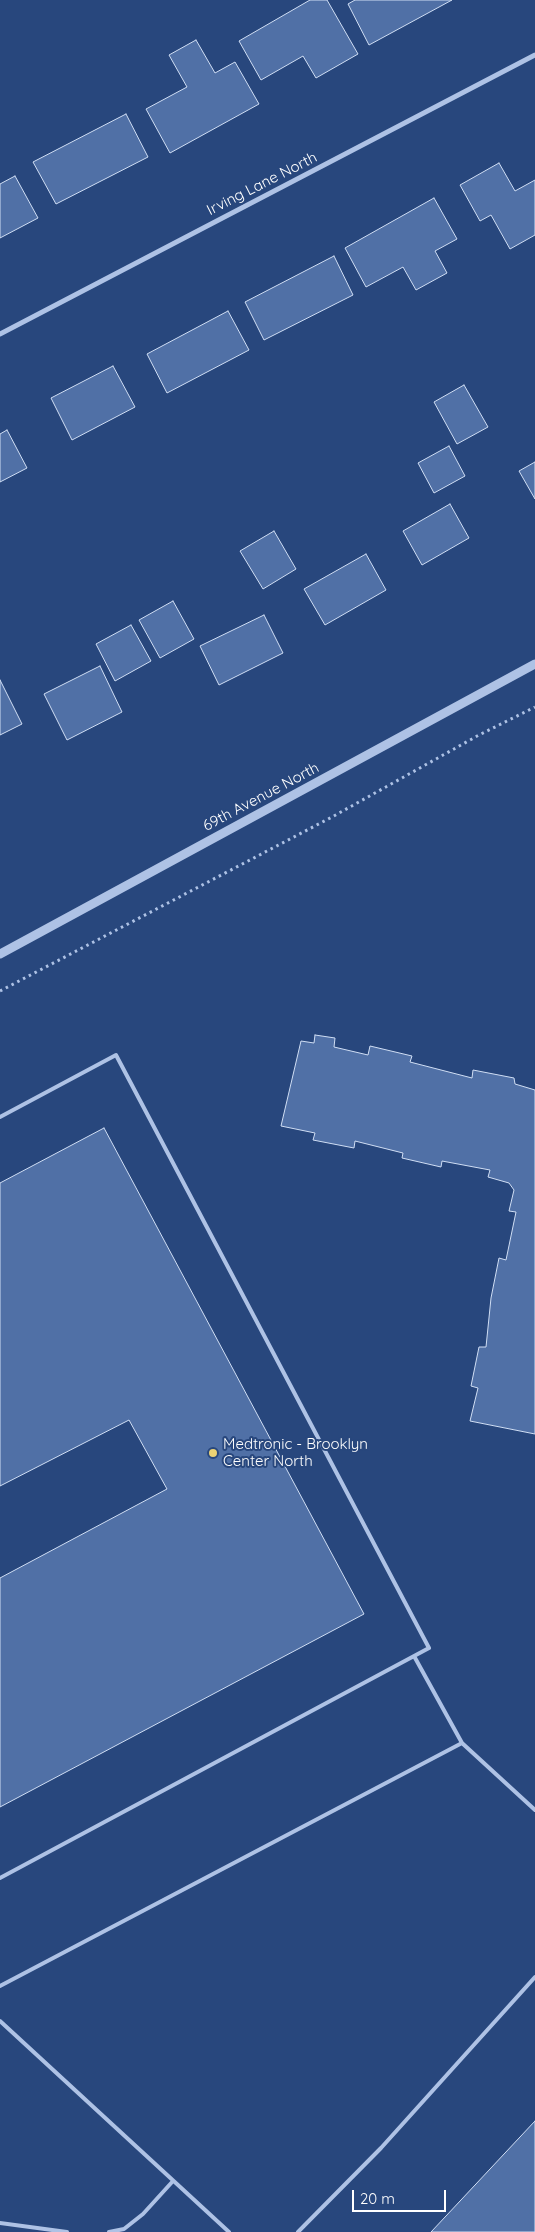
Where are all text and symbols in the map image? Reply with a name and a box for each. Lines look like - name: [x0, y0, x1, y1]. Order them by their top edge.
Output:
- street label: Irving Lane North: [204, 148, 320, 220]
- street label: 69th Avenue North: [200, 759, 322, 835]
- place label: Medtronic - Brooklyn Center North: [223, 1435, 368, 1470]
- marker: Medtronic - Brooklyn Center North: [207, 1447, 219, 1459]
- scale bar: [355, 2180, 449, 2212]
- text: 20 m: [360, 2189, 395, 2208]

